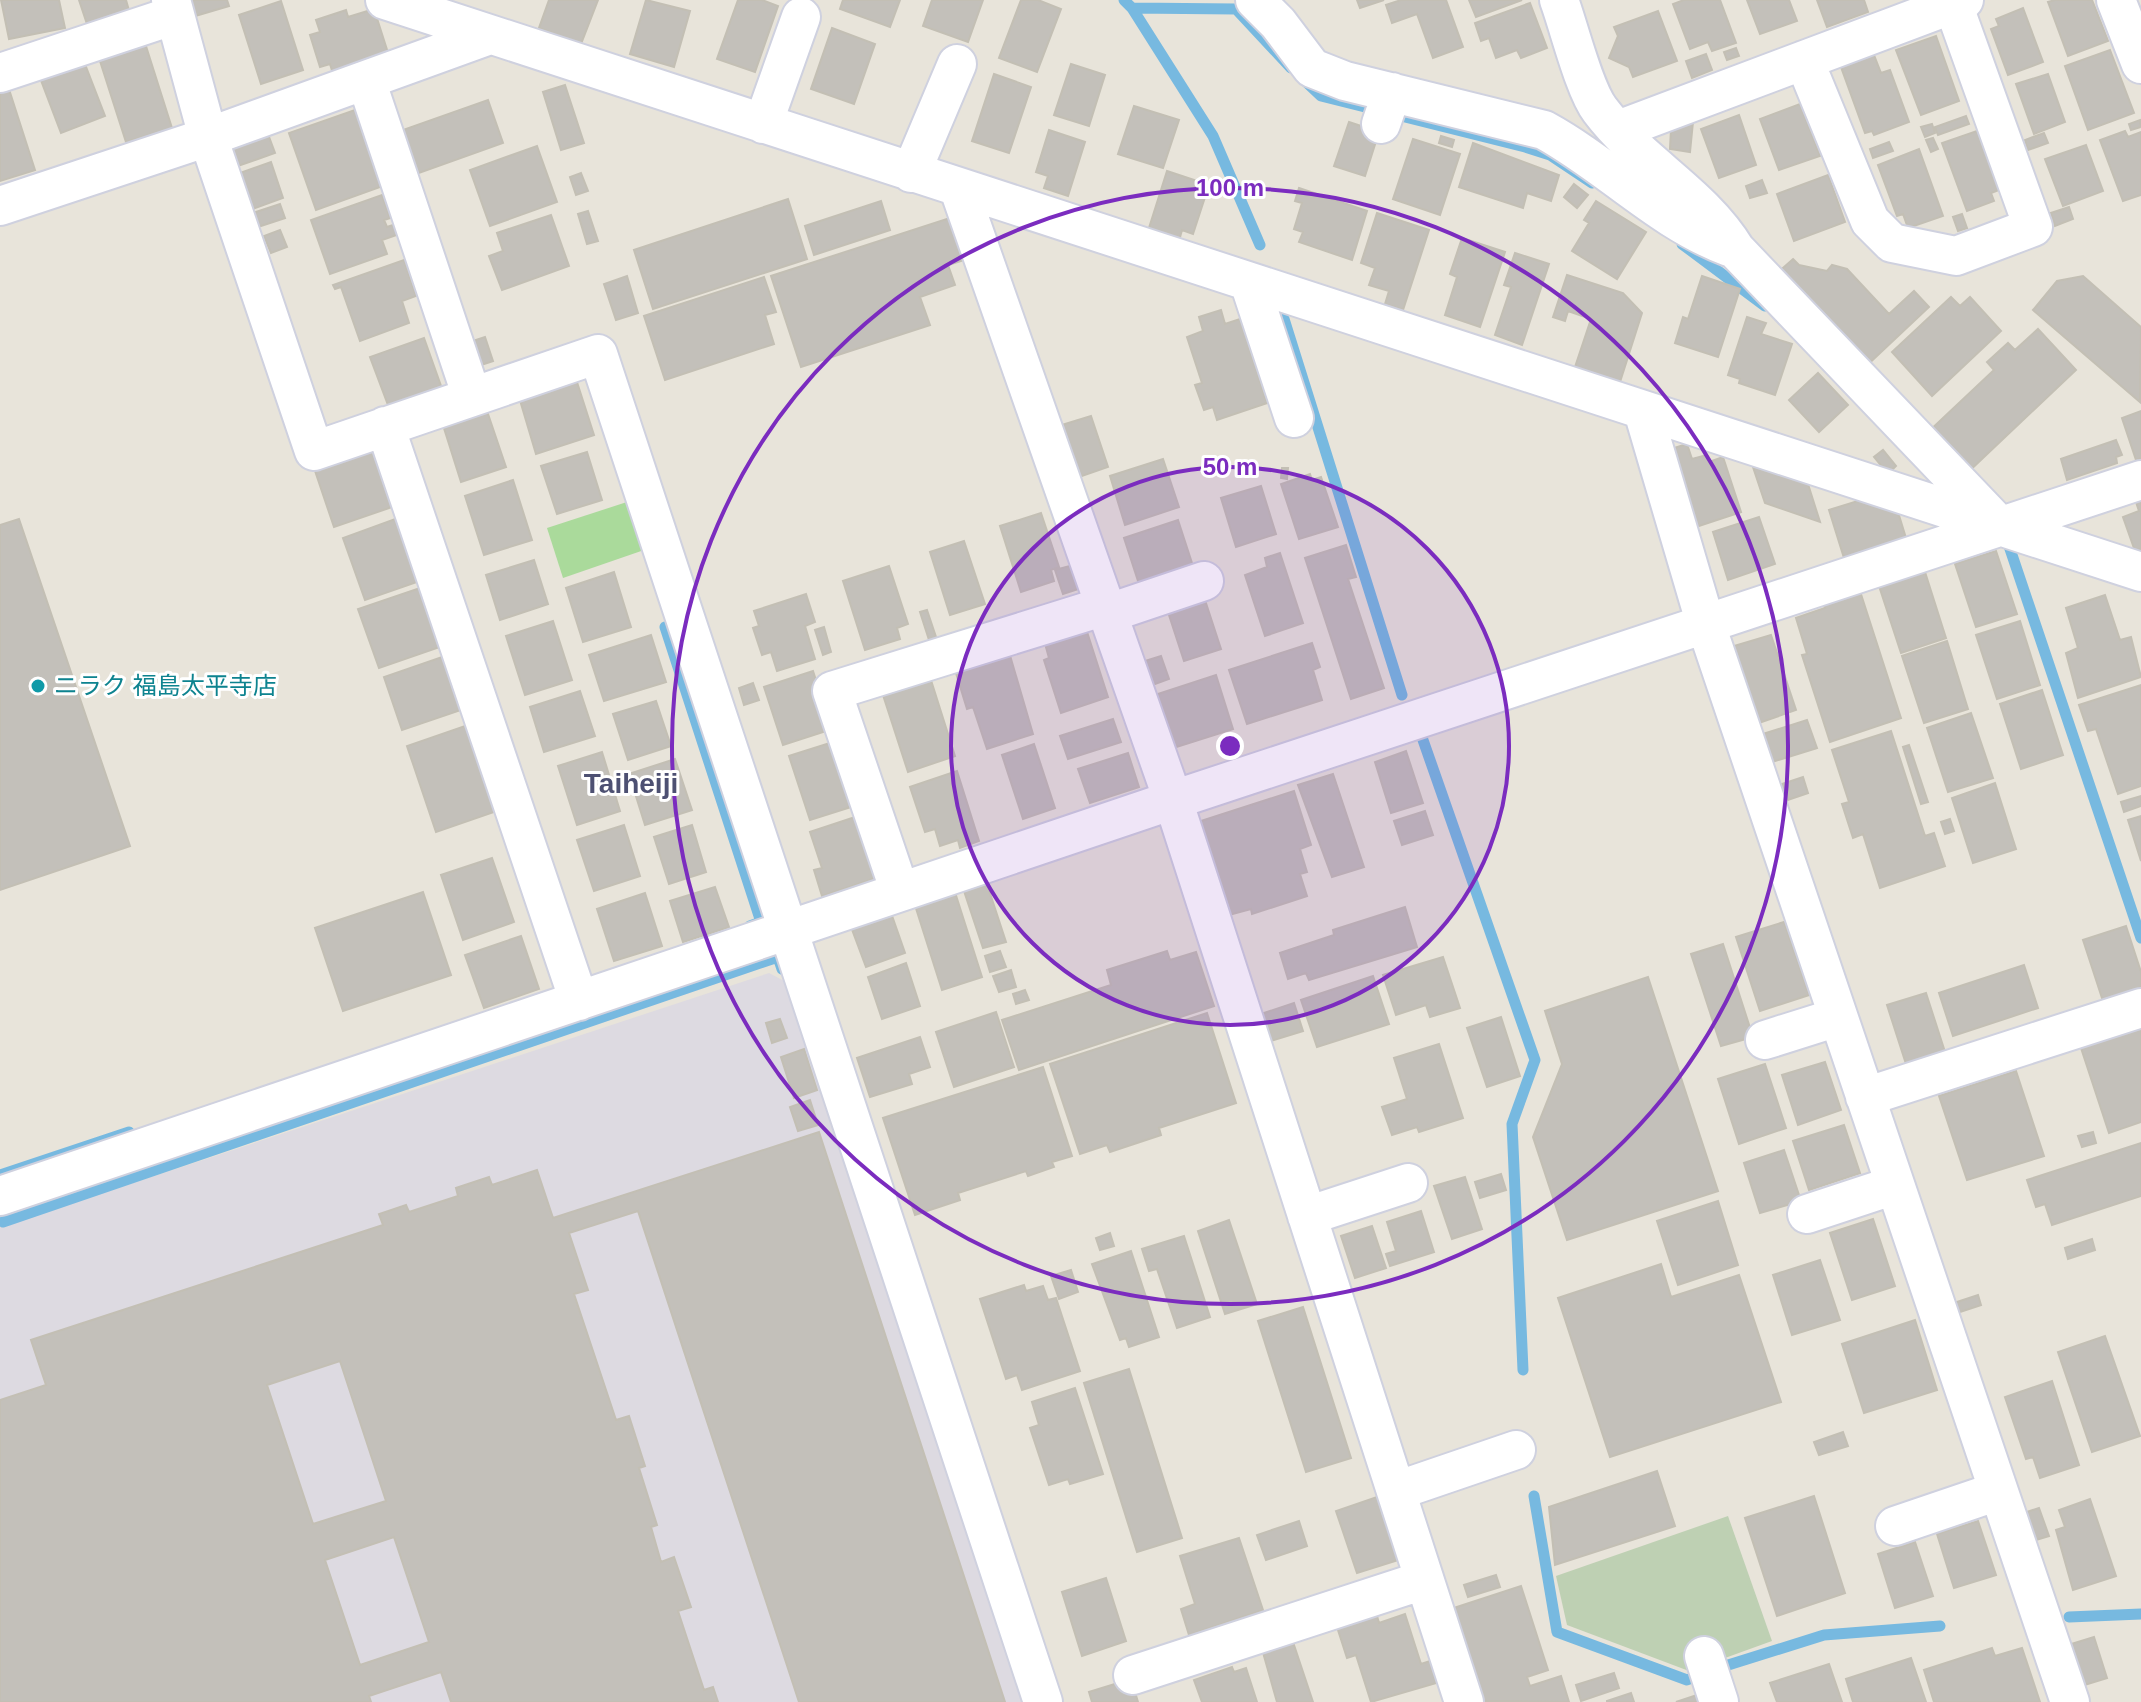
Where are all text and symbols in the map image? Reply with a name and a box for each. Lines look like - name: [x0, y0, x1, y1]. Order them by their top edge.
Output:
- text: 100 m: [1196, 174, 1264, 201]
- text: 50 m: [1203, 453, 1257, 480]
- place label: ニラク 福島太平寺店: [54, 672, 277, 699]
- marker: ニラク 福島太平寺店: [29, 677, 47, 695]
- centre of rings: [1216, 732, 1244, 760]
- district label: Taiheiji: [584, 768, 678, 799]

